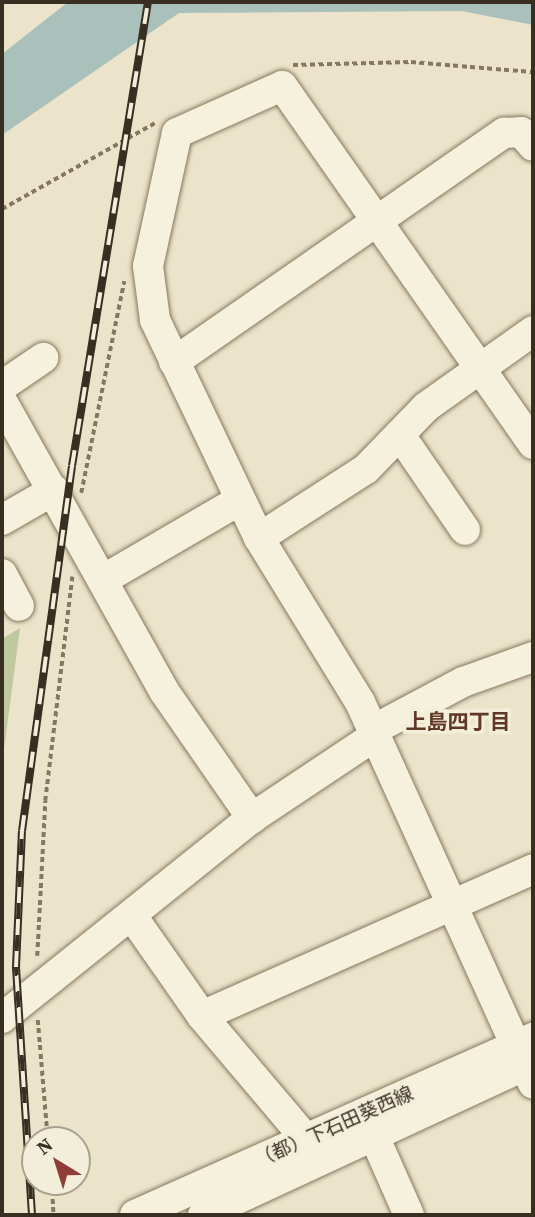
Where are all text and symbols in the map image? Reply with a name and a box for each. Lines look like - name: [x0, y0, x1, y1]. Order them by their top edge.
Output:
- district label: 上島四丁目: [406, 709, 510, 735]
- street label: （都）下石田葵西線: [251, 1082, 417, 1172]
- north arrow: [21, 1126, 91, 1196]
- text: N: [31, 1132, 58, 1161]

